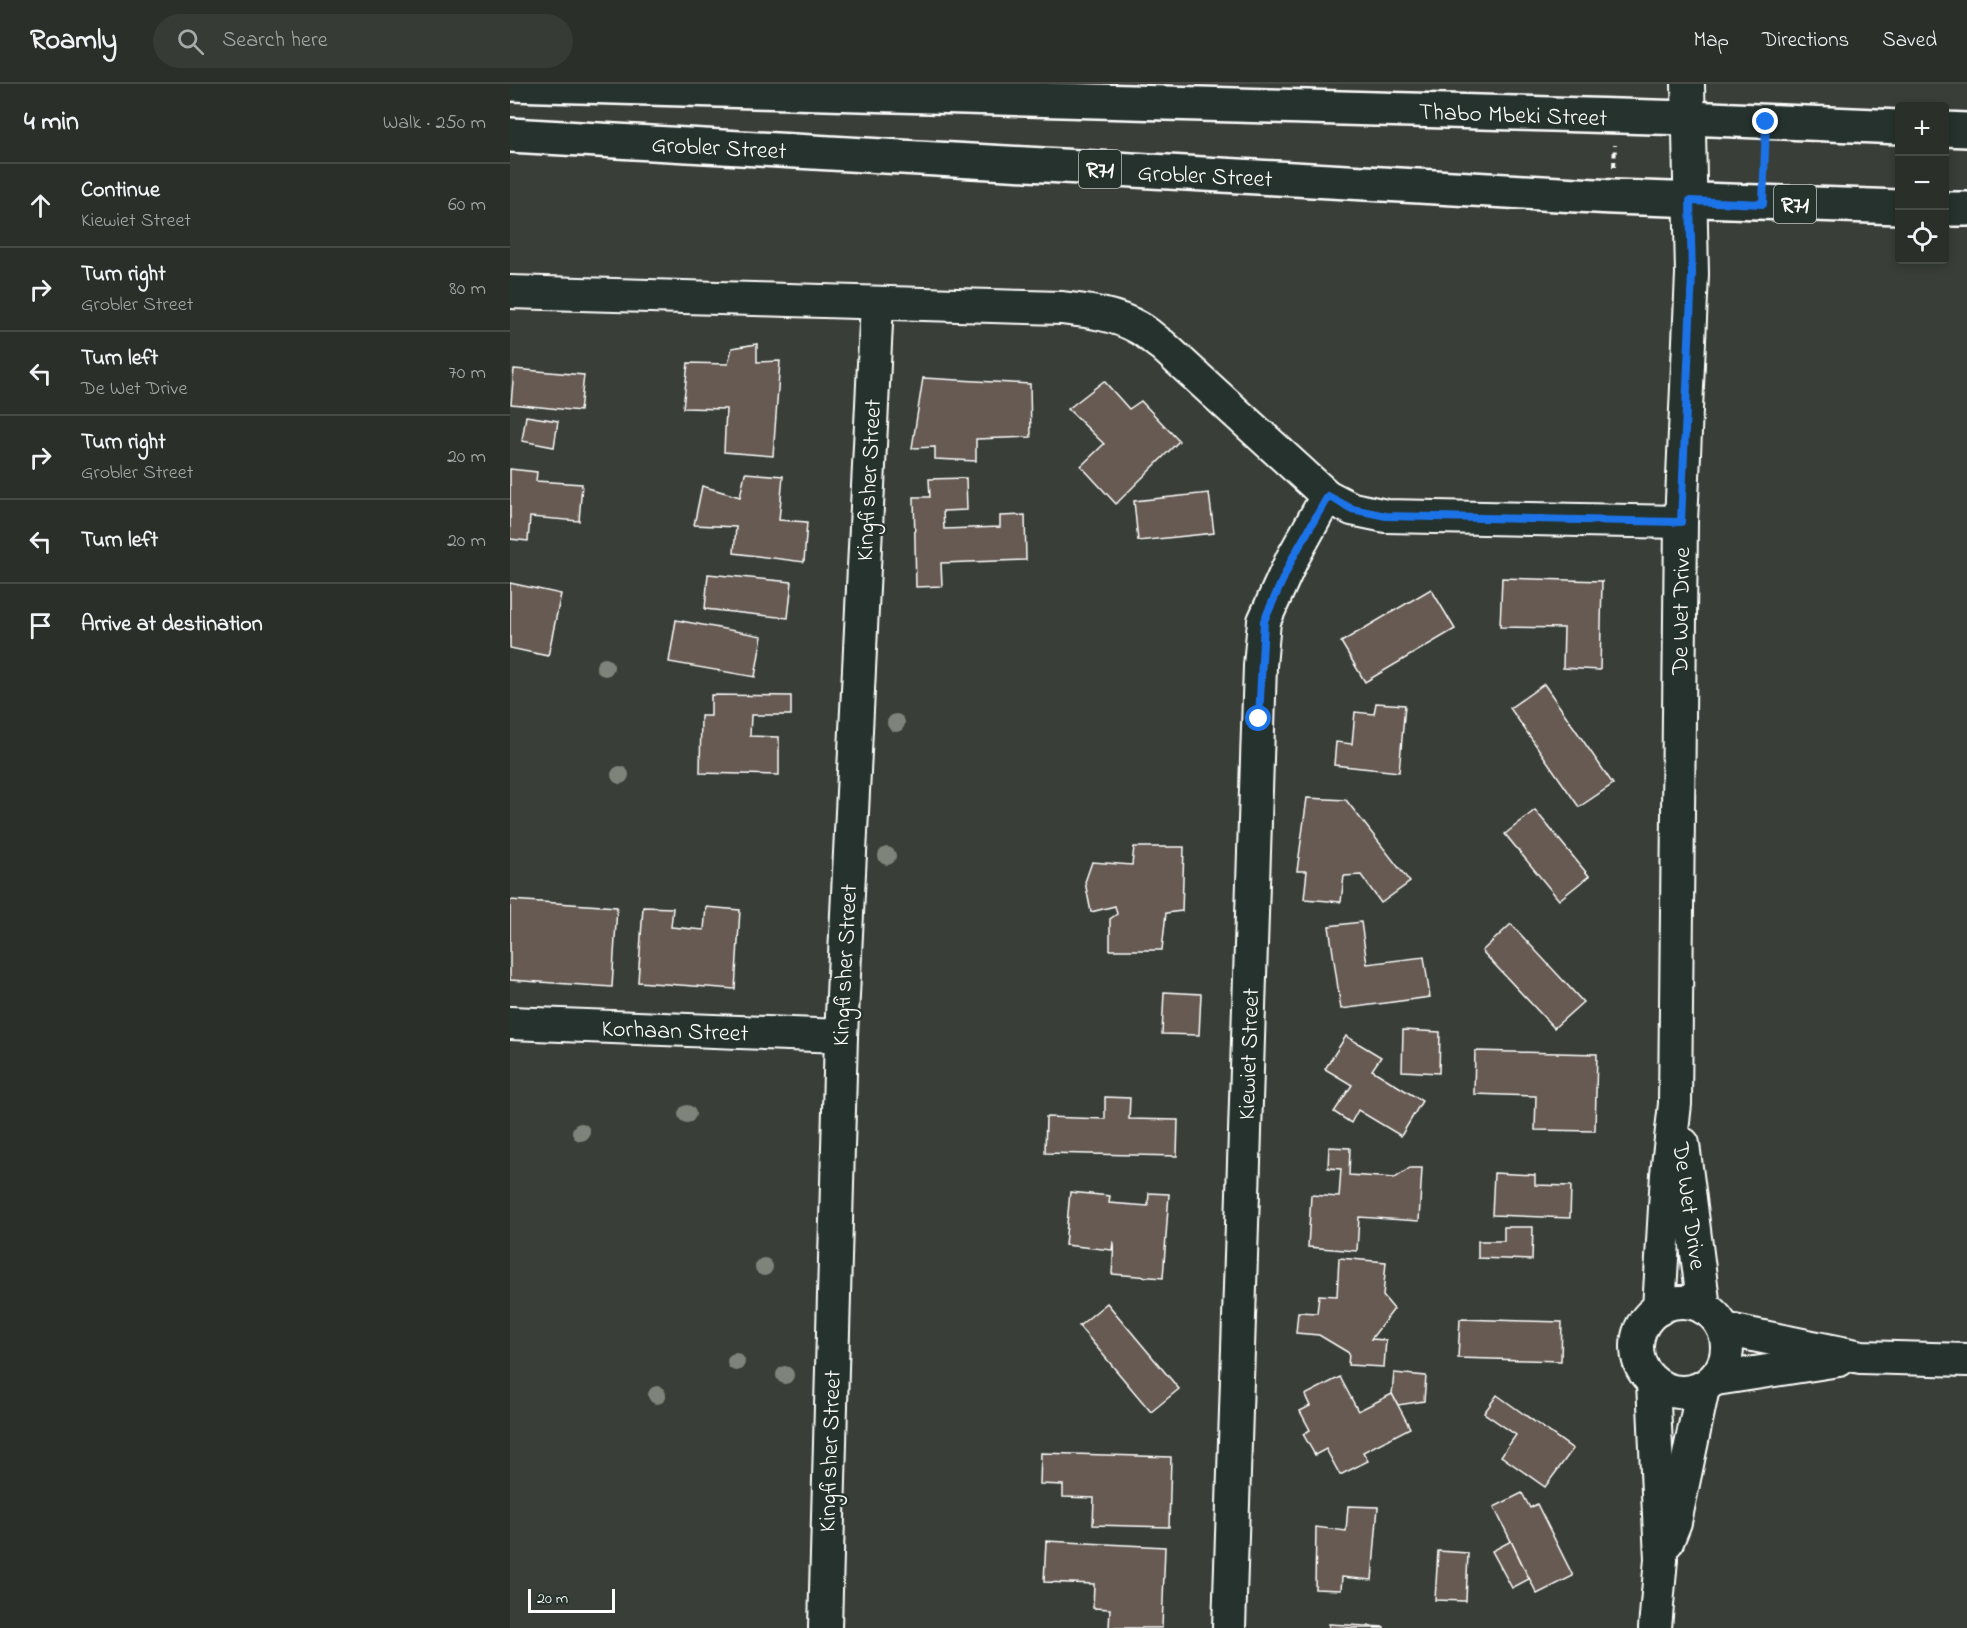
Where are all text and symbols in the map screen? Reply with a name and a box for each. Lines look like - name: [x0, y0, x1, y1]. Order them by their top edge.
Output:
- search box: [153, 14, 573, 68]
- text: Roamly: [30, 21, 117, 62]
- icon: search: [174, 25, 207, 58]
- text: Search here: [222, 25, 328, 57]
- text: Map: [1693, 26, 1729, 56]
- text: Directions: [1762, 26, 1849, 56]
- text: Saved: [1882, 26, 1937, 56]
- street label: Thabo Mbeki Street: [1418, 96, 1608, 137]
- map controls: [1895, 102, 1949, 264]
- button: +: [1895, 102, 1949, 156]
- text: 4 min: [24, 104, 79, 142]
- route end: [1752, 108, 1778, 134]
- text: Walk · 250 m: [383, 109, 486, 138]
- street label: Grobler Street: [651, 128, 787, 171]
- road number: R71: [1079, 150, 1121, 188]
- street label: Grobler Street: [1137, 156, 1273, 199]
- button: −: [1895, 156, 1949, 210]
- text: Continue: [81, 175, 160, 207]
- road number: R71: [1774, 185, 1816, 223]
- icon: ahead: [24, 189, 57, 222]
- text: 60 m: [448, 191, 486, 220]
- text: Kiewiet Street: [81, 207, 191, 236]
- button: locate: [1895, 210, 1949, 264]
- text: Turn right: [81, 259, 166, 291]
- icon: right: [24, 273, 57, 306]
- text: 80 m: [449, 275, 486, 304]
- text: Grobler Street: [81, 291, 193, 320]
- text: Turn left: [81, 343, 158, 375]
- icon: left: [24, 357, 57, 390]
- text: 70 m: [449, 359, 486, 388]
- text: De Wet Drive: [81, 375, 188, 404]
- street label: Kingfisher Street: [849, 398, 892, 562]
- text: Turn right: [81, 427, 166, 459]
- icon: right: [24, 441, 57, 474]
- text: 20 m: [447, 443, 486, 472]
- text: Grobler Street: [81, 459, 193, 488]
- icon: left: [24, 525, 57, 558]
- text: Turn left: [81, 525, 158, 557]
- text: 20 m: [447, 527, 486, 556]
- street label: De Wet Drive: [1664, 547, 1701, 676]
- icon: arrive: [24, 609, 57, 642]
- text: Arrive at destination: [81, 609, 263, 641]
- route start: [1245, 705, 1271, 731]
- street label: Kingfisher Street: [825, 883, 868, 1047]
- street label: Kiewiet Street: [1231, 987, 1270, 1121]
- street label: Korhaan Street: [601, 1012, 749, 1053]
- street label: De Wet Drive: [1661, 1140, 1714, 1272]
- street label: Kingfisher Street: [811, 1369, 852, 1533]
- scale bar: [528, 1586, 615, 1614]
- text: 20 m: [537, 1587, 568, 1611]

